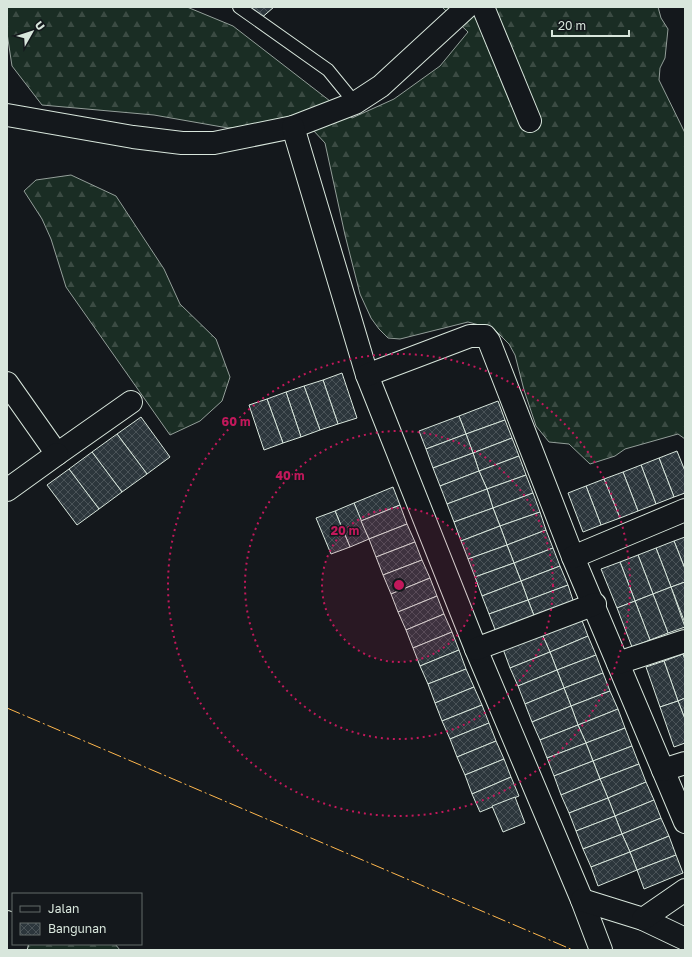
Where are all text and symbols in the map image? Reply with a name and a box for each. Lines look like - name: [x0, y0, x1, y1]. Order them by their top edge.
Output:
- north arrow: [12, 12, 52, 52]
- scale bar: [552, 12, 629, 38]
- text: U: [33, 18, 48, 33]
- text: 20 m: [558, 18, 586, 33]
- text: 60 m: [222, 414, 250, 429]
- text: 40 m: [276, 468, 304, 483]
- text: 20 m: [331, 523, 359, 538]
- centre of rings: [392, 578, 406, 592]
- legend: [12, 893, 142, 945]
- text: Jalan: [48, 901, 79, 916]
- text: Bangunan: [48, 921, 106, 936]

